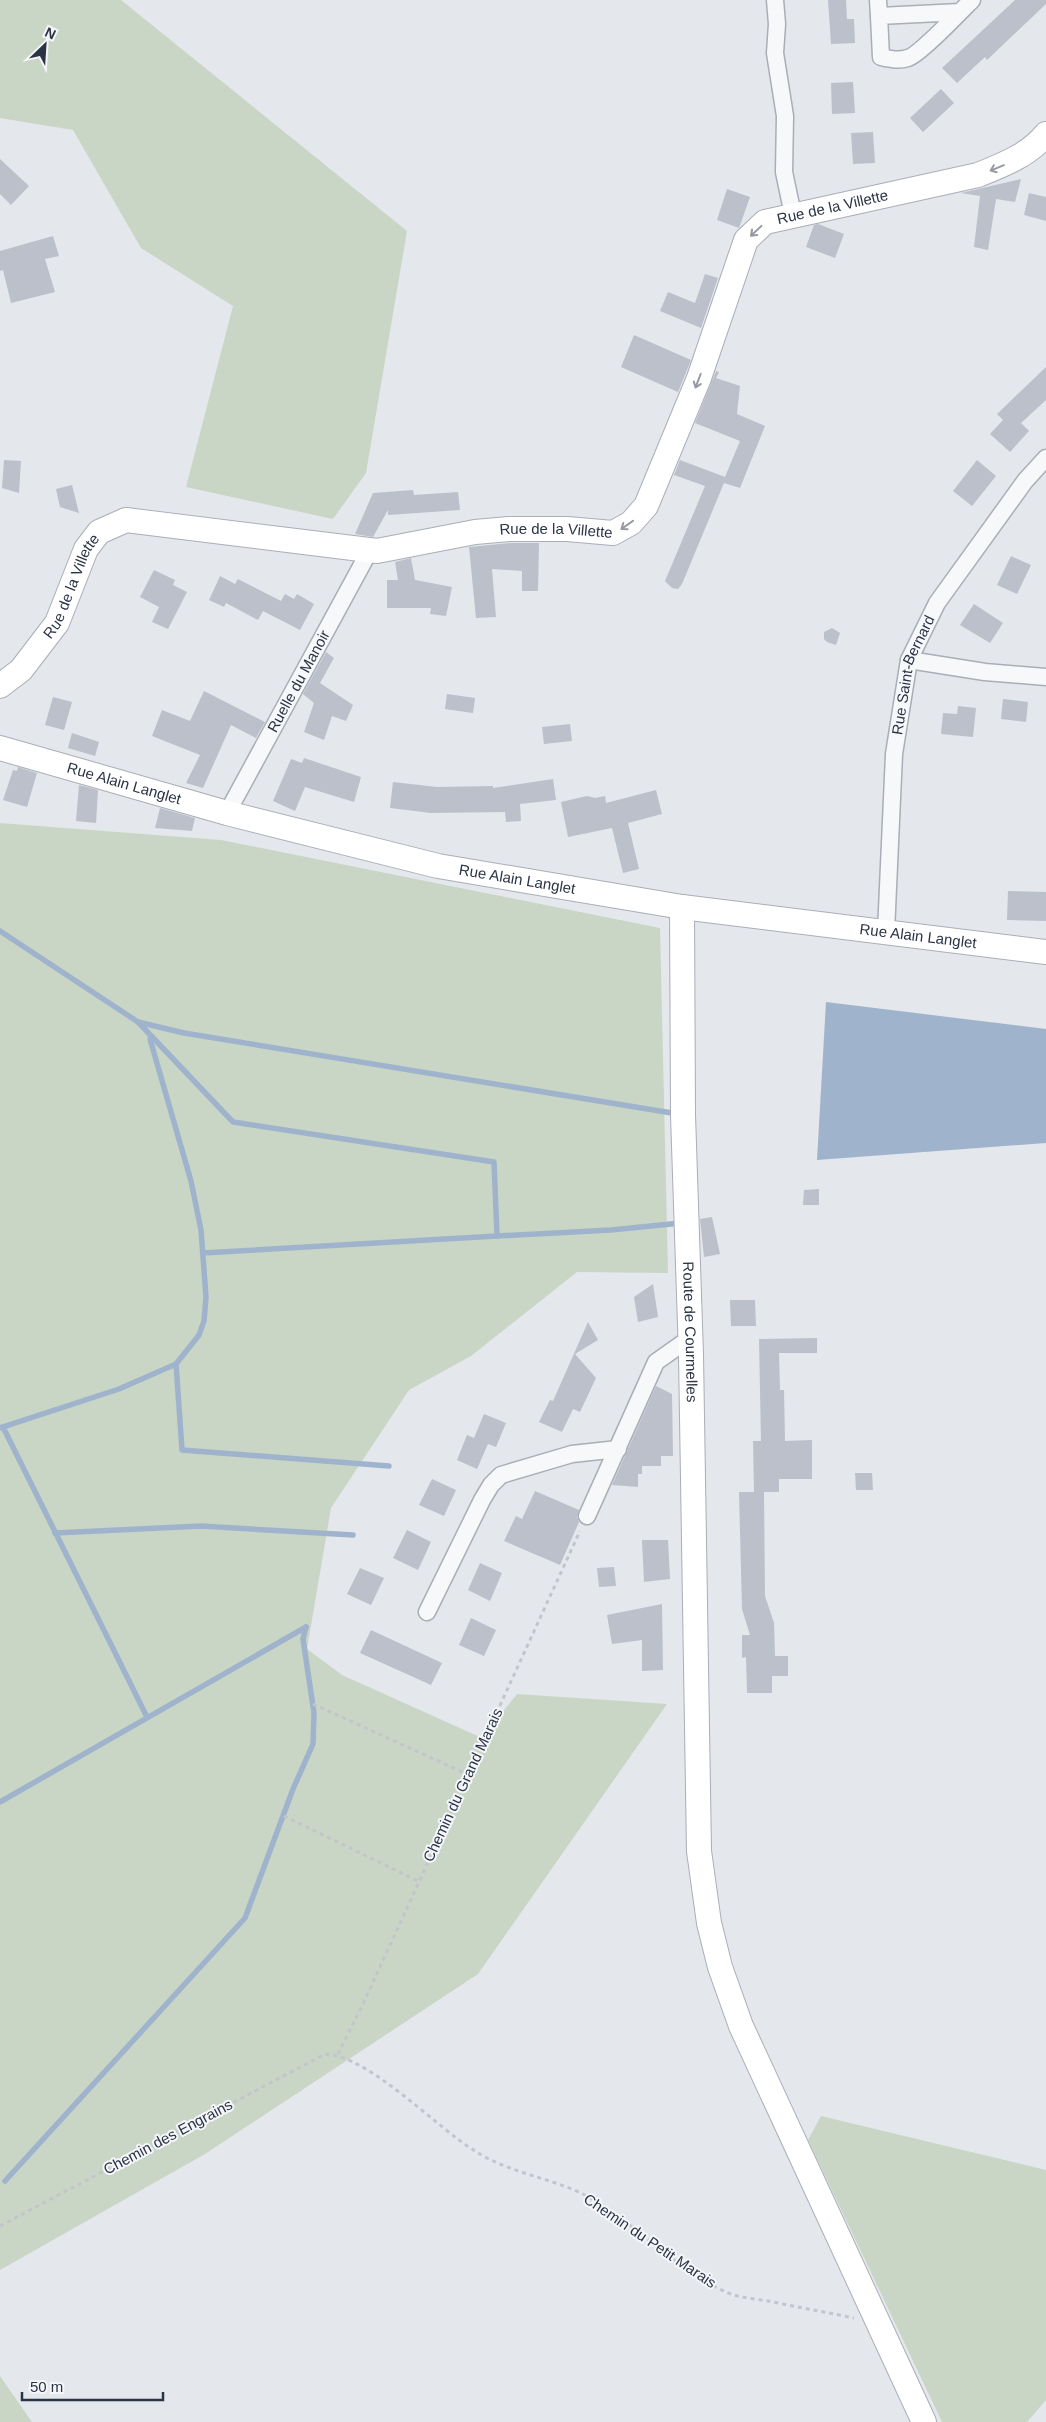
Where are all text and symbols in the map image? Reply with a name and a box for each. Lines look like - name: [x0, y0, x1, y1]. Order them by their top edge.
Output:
- north arrow: [20, 20, 70, 70]
- text: N: [43, 24, 58, 43]
- one-way arrow: [989, 164, 1005, 173]
- street label: Rue de la Villette: [775, 186, 890, 227]
- one-way arrow: [750, 225, 763, 237]
- one-way arrow: [693, 373, 702, 388]
- one-way arrow: [620, 519, 634, 530]
- street label: Rue de la Villette: [499, 520, 613, 541]
- street label: Rue de la Villette: [39, 530, 102, 642]
- street label: Rue Saint-Bernard: [888, 612, 938, 736]
- street label: Ruelle du Manoir: [264, 627, 333, 735]
- street label: Rue Alain Langlet: [65, 759, 184, 808]
- street label: Rue Alain Langlet: [458, 861, 578, 897]
- street label: Rue Alain Langlet: [859, 920, 978, 951]
- street label: Route de Courmelles: [680, 1261, 701, 1402]
- street label: Chemin du Grand Marais: [419, 1705, 506, 1864]
- street label: Chemin des Engrains: [100, 2095, 235, 2178]
- street label: Chemin du Petit Marais: [581, 2190, 720, 2291]
- scale bar: [22, 2370, 164, 2402]
- text: 50 m: [30, 2378, 63, 2395]

